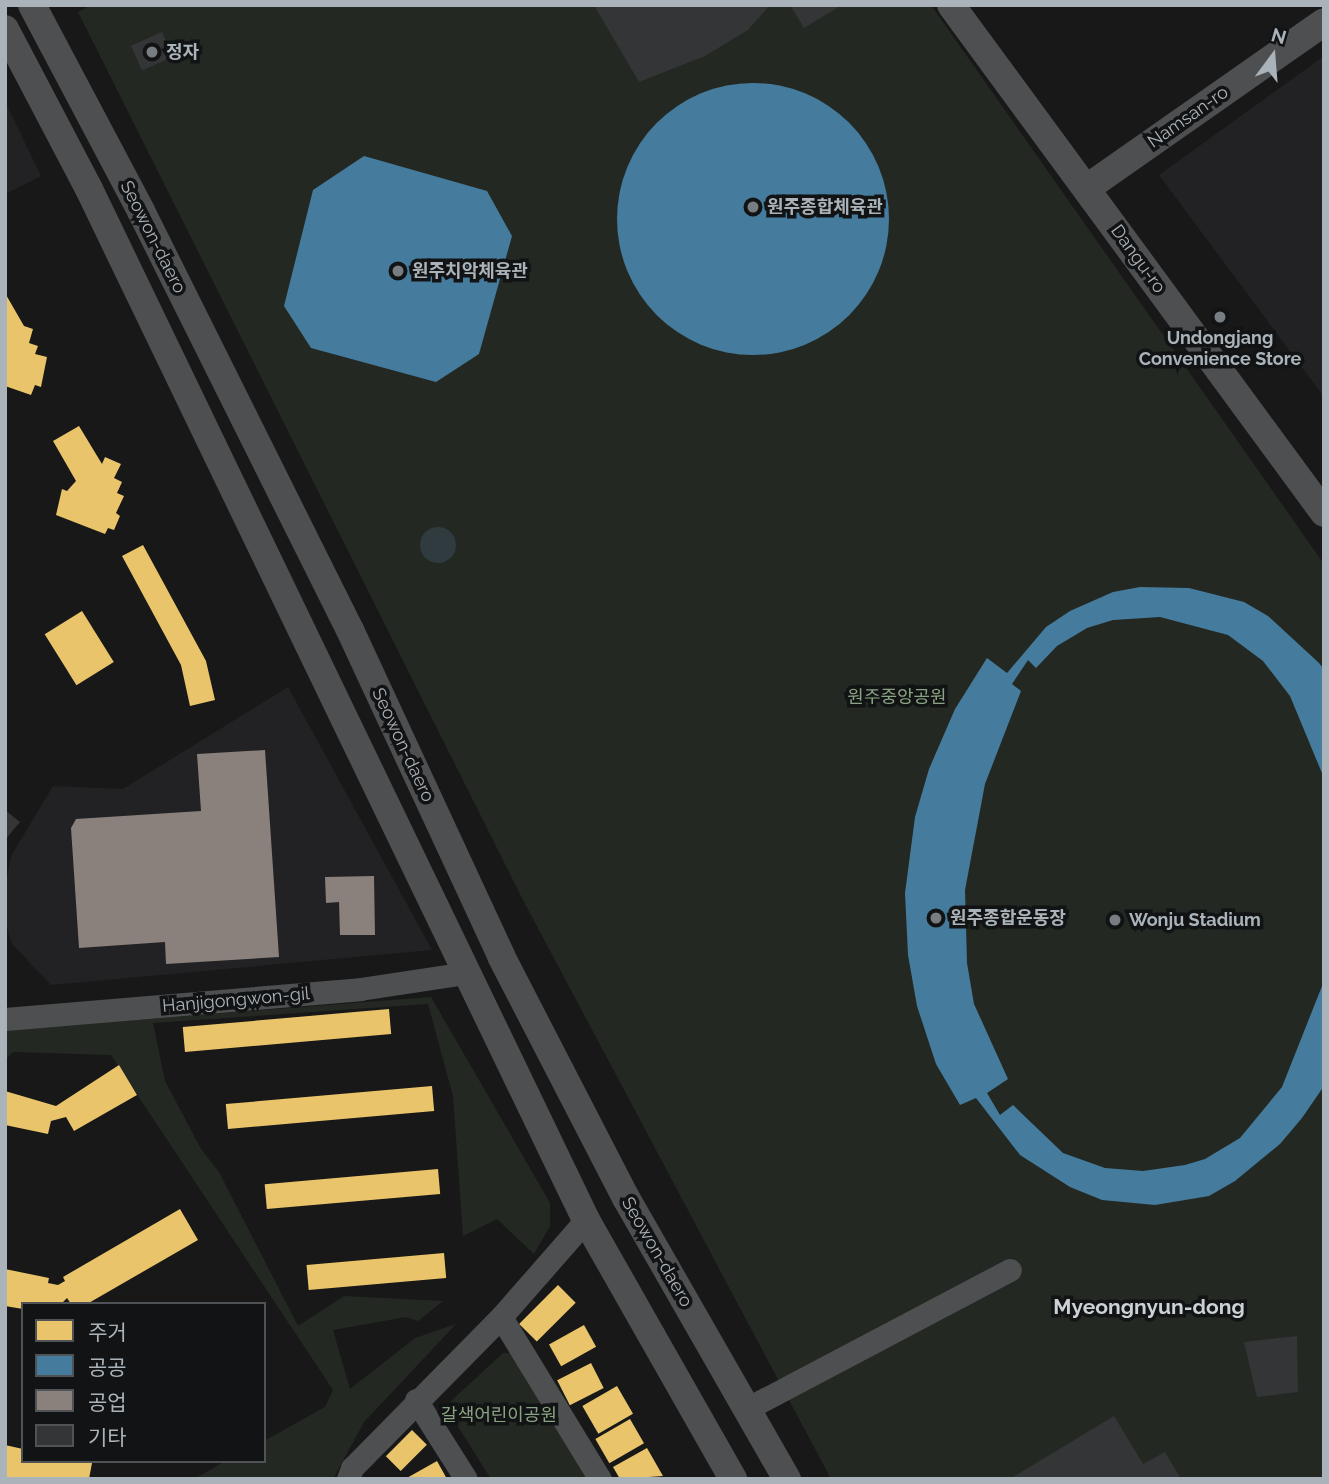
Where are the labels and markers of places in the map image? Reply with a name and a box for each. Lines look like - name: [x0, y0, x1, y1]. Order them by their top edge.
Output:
- place label: 정자: [166, 41, 199, 63]
- marker: 정자: [144, 44, 160, 60]
- place label: 원주종합체육관: [767, 196, 883, 218]
- marker: 원주종합체육관: [745, 199, 761, 215]
- place label: 원주치악체육관: [412, 260, 528, 282]
- marker: 원주치악체육관: [390, 263, 406, 279]
- marker: Undongjang Convenience Store: [1212, 309, 1228, 325]
- place label: Undongjang Convenience Store: [1139, 328, 1301, 370]
- place label: 원주종합운동장: [950, 907, 1066, 929]
- place label: Wonju Stadium: [1129, 909, 1261, 931]
- marker: 원주종합운동장: [928, 910, 944, 926]
- marker: Wonju Stadium: [1107, 912, 1123, 928]

